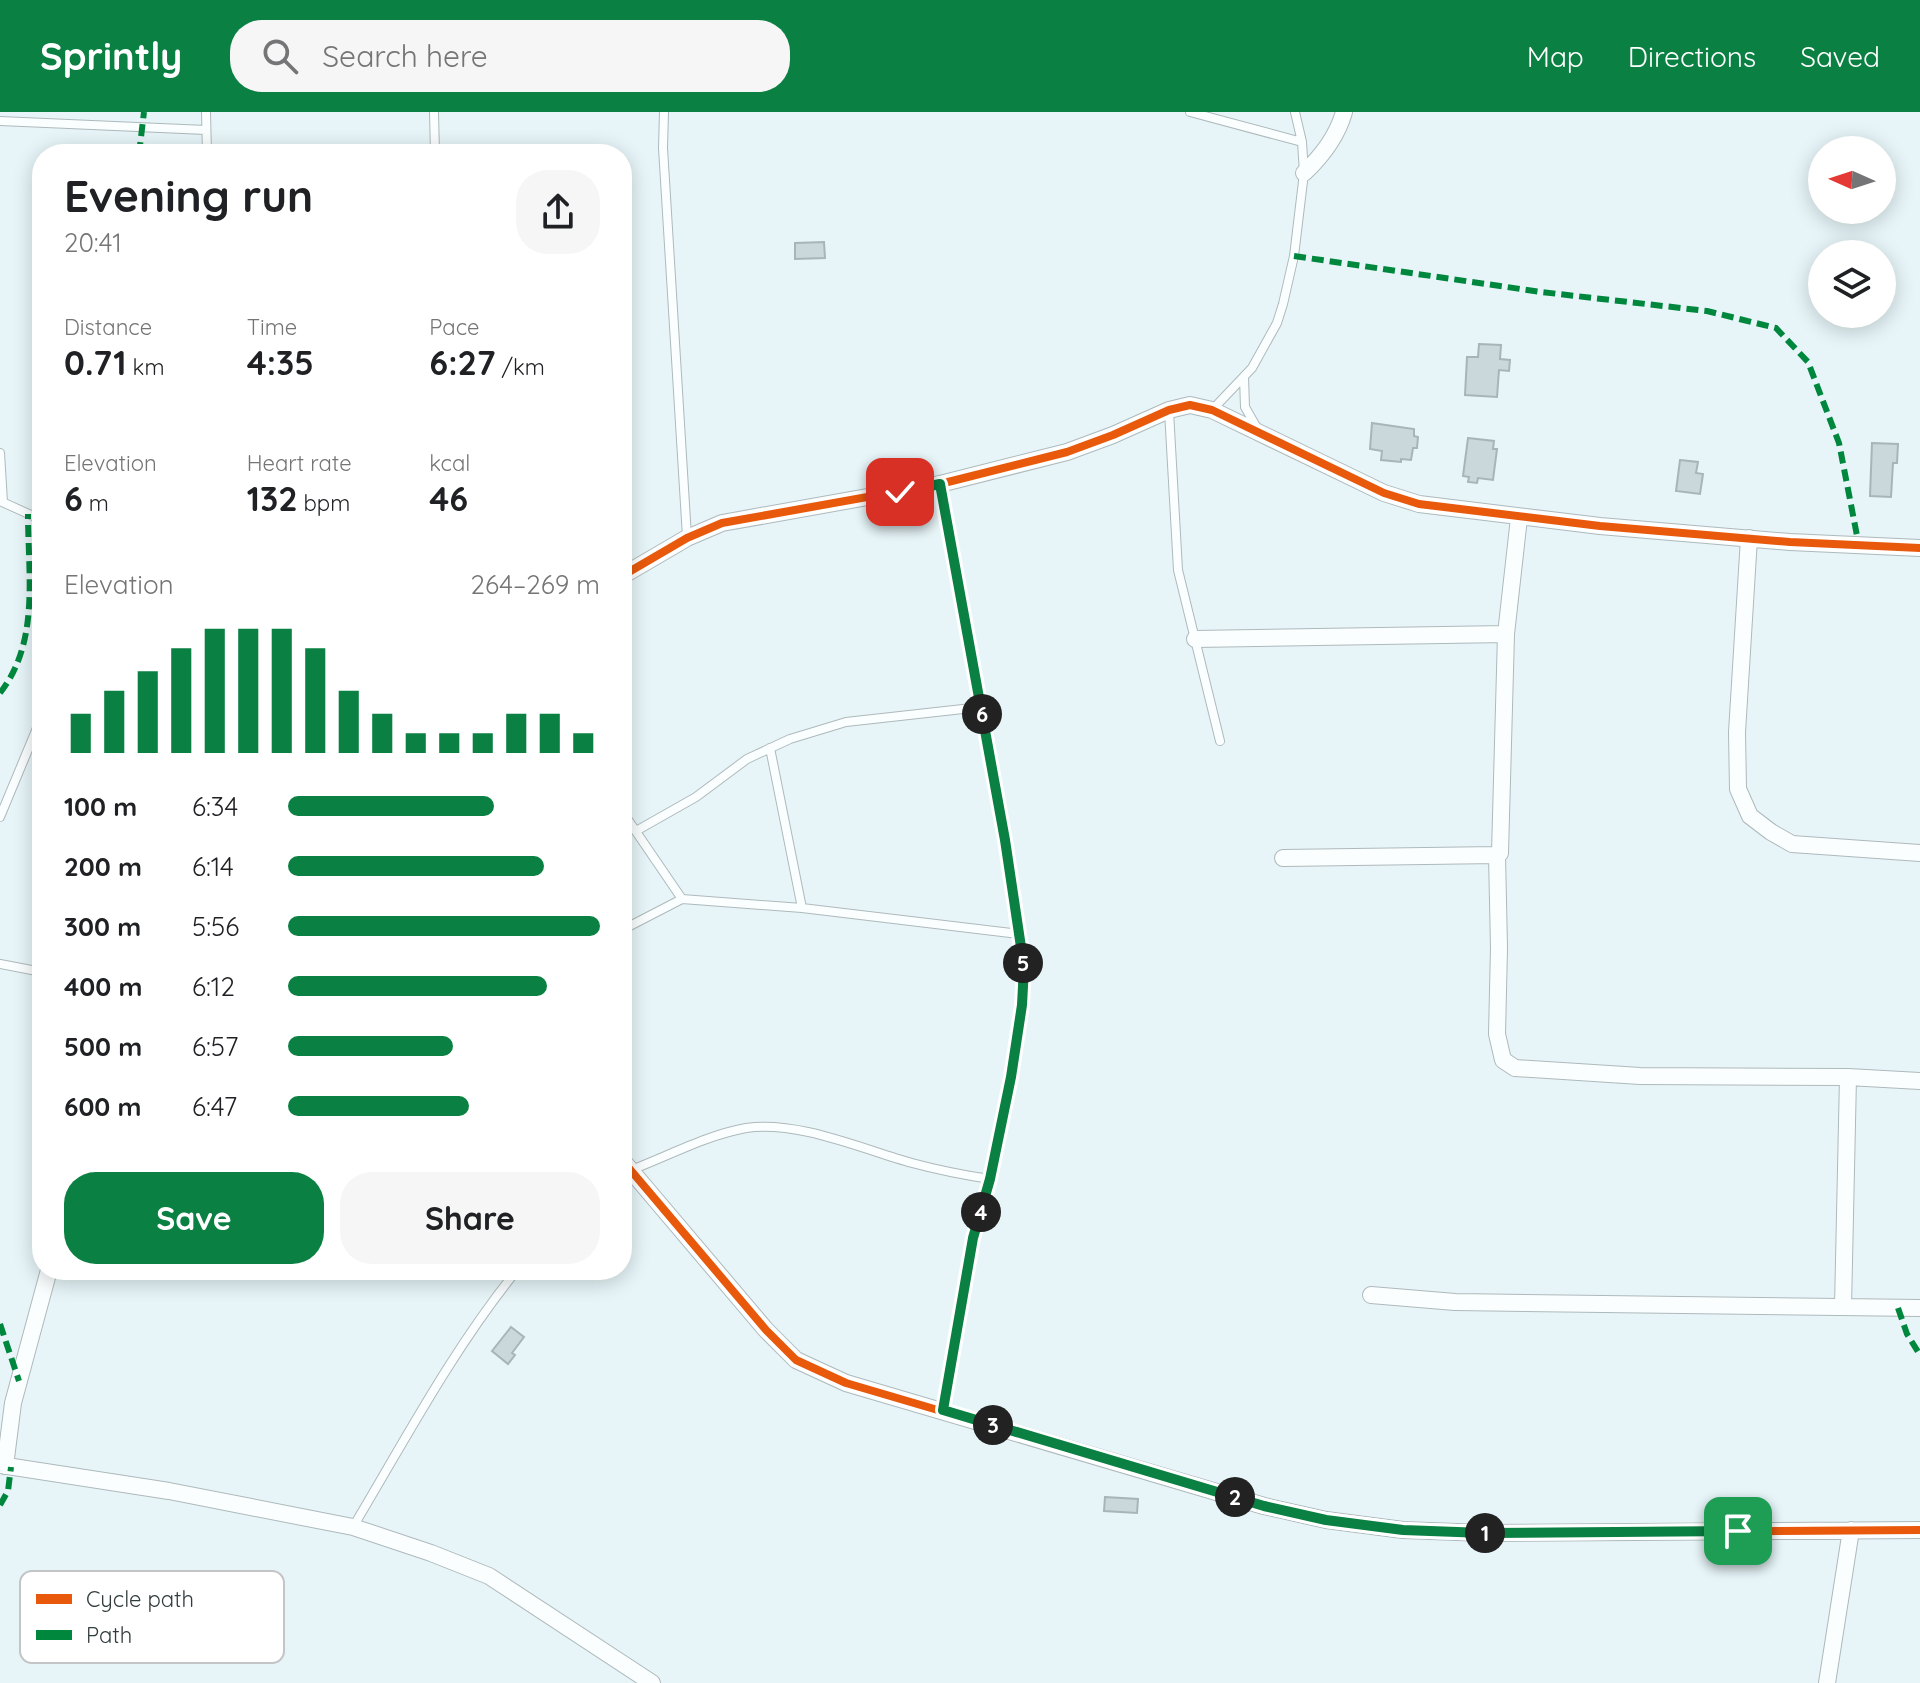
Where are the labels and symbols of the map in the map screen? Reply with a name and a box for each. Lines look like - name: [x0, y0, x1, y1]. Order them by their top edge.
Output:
- north arrow: [1808, 136, 1896, 224]
- pin: [866, 458, 934, 526]
- pin: 6: [962, 694, 1002, 734]
- pin: 5: [1003, 943, 1043, 983]
- pin: 4: [961, 1192, 1001, 1232]
- pin: 3: [973, 1405, 1013, 1445]
- pin: 2: [1215, 1477, 1255, 1517]
- pin: [1704, 1497, 1772, 1565]
- pin: 1: [1465, 1513, 1505, 1553]
- legend: [20, 1571, 284, 1663]
- text: Cycle path: [86, 1585, 194, 1613]
- text: Path: [86, 1621, 132, 1649]

